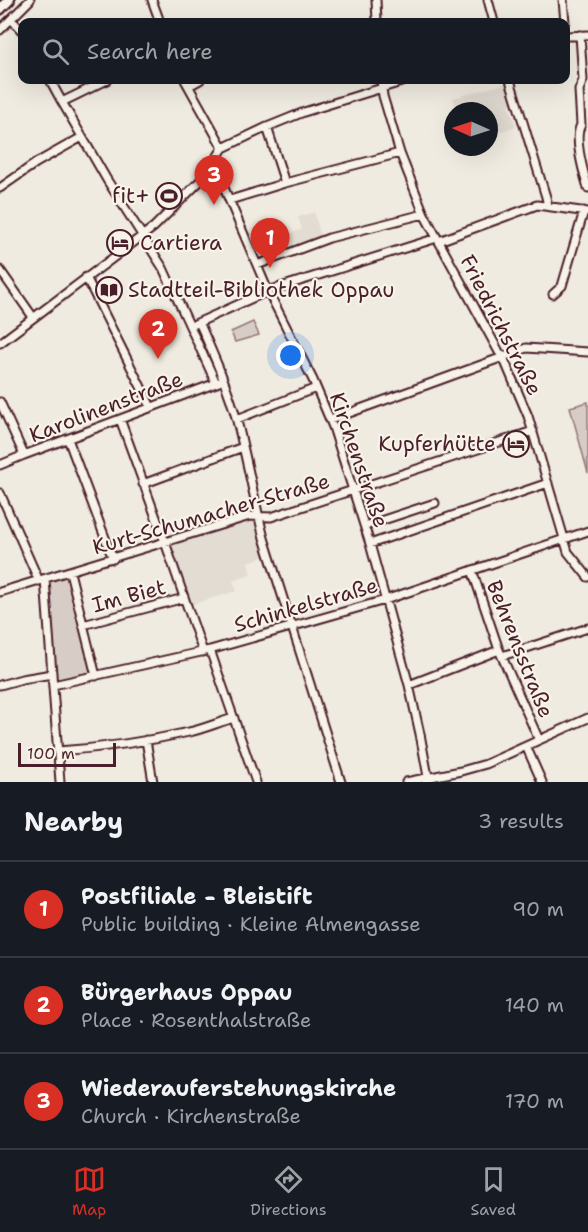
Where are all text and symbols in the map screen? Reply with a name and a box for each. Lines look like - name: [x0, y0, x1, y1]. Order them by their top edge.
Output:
- search box: [18, 18, 570, 84]
- icon: search: [39, 35, 72, 68]
- text: Search here: [87, 37, 213, 66]
- north arrow: [444, 102, 498, 156]
- pin: 3: [194, 156, 234, 205]
- sports icon: fit+: [154, 181, 184, 211]
- place label: fit+: [112, 182, 150, 210]
- pin: 1: [250, 218, 290, 268]
- hotel icon: Cartiera: [105, 228, 135, 258]
- place label: Cartiera: [140, 229, 222, 257]
- street label: Friedrichstraße: [453, 250, 549, 400]
- library icon: Stadtteil-Bibliothek Oppau: [94, 275, 124, 305]
- place label: Stadtteil-Bibliothek Oppau: [128, 276, 394, 304]
- pin: 2: [138, 310, 178, 359]
- your location: [276, 341, 305, 370]
- street label: Karolinenstraße: [25, 365, 187, 449]
- street label: Kirchenstraße: [323, 389, 395, 531]
- hotel icon: Kupferhütte: [501, 429, 531, 459]
- place label: Kupferhütte: [378, 430, 496, 458]
- street label: Kurt-Schumacher-Straße: [89, 467, 333, 561]
- street label: Schinkelstraße: [231, 571, 381, 639]
- street label: Im Biet: [89, 573, 169, 619]
- street label: Behrensstraße: [480, 576, 560, 722]
- scale bar: [18, 740, 116, 768]
- text: 100 m: [27, 743, 75, 764]
- text: Nearby: [24, 804, 123, 839]
- text: 3 results: [478, 808, 564, 834]
- text: Postfiliale - Bleistift: [81, 882, 312, 911]
- text: 1: [39, 896, 48, 922]
- text: 90 m: [512, 896, 564, 922]
- text: Public building · Kleine Almengasse: [81, 911, 421, 937]
- text: Bürgerhaus Oppau: [81, 978, 292, 1007]
- text: 2: [37, 992, 51, 1018]
- text: 140 m: [505, 992, 564, 1018]
- text: Place · Rosenthalstraße: [81, 1007, 311, 1033]
- text: Wiederauferstehungskirche: [81, 1074, 396, 1103]
- text: 3: [37, 1088, 51, 1114]
- text: 170 m: [505, 1088, 564, 1114]
- text: Church · Kirchenstraße: [81, 1103, 301, 1129]
- tab: Map: [72, 1163, 106, 1220]
- tab: Directions: [250, 1163, 327, 1220]
- tab: Saved: [471, 1163, 516, 1220]

